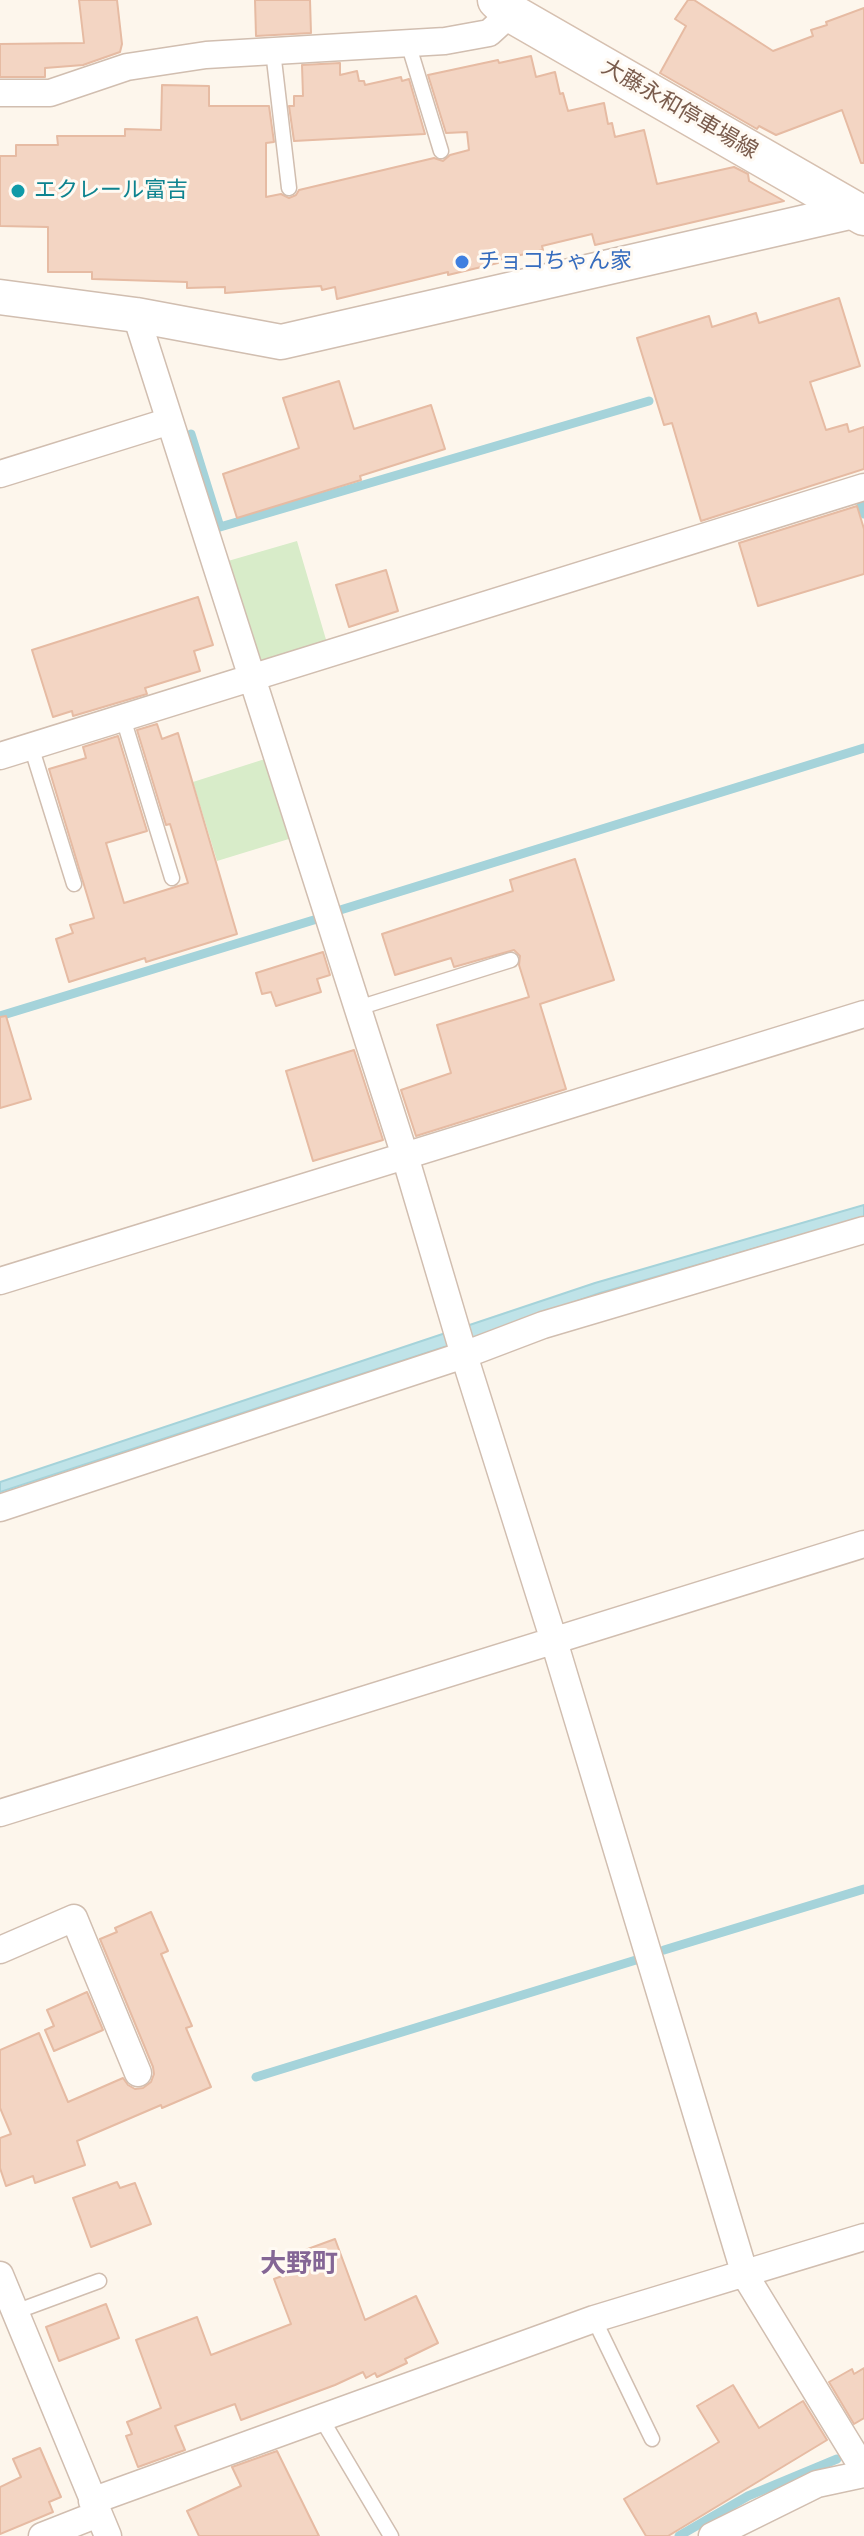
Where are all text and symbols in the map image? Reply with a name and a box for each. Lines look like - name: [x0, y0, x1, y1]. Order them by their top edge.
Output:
- street label: 大藤永和停車場線: [596, 55, 762, 165]
- place label: エクレール富吉: [34, 178, 188, 204]
- marker: エクレール富吉: [9, 182, 27, 200]
- place label: チョコちゃん家: [478, 249, 632, 275]
- marker: チョコちゃん家: [453, 253, 471, 271]
- district label: 大野町: [260, 2249, 338, 2281]

